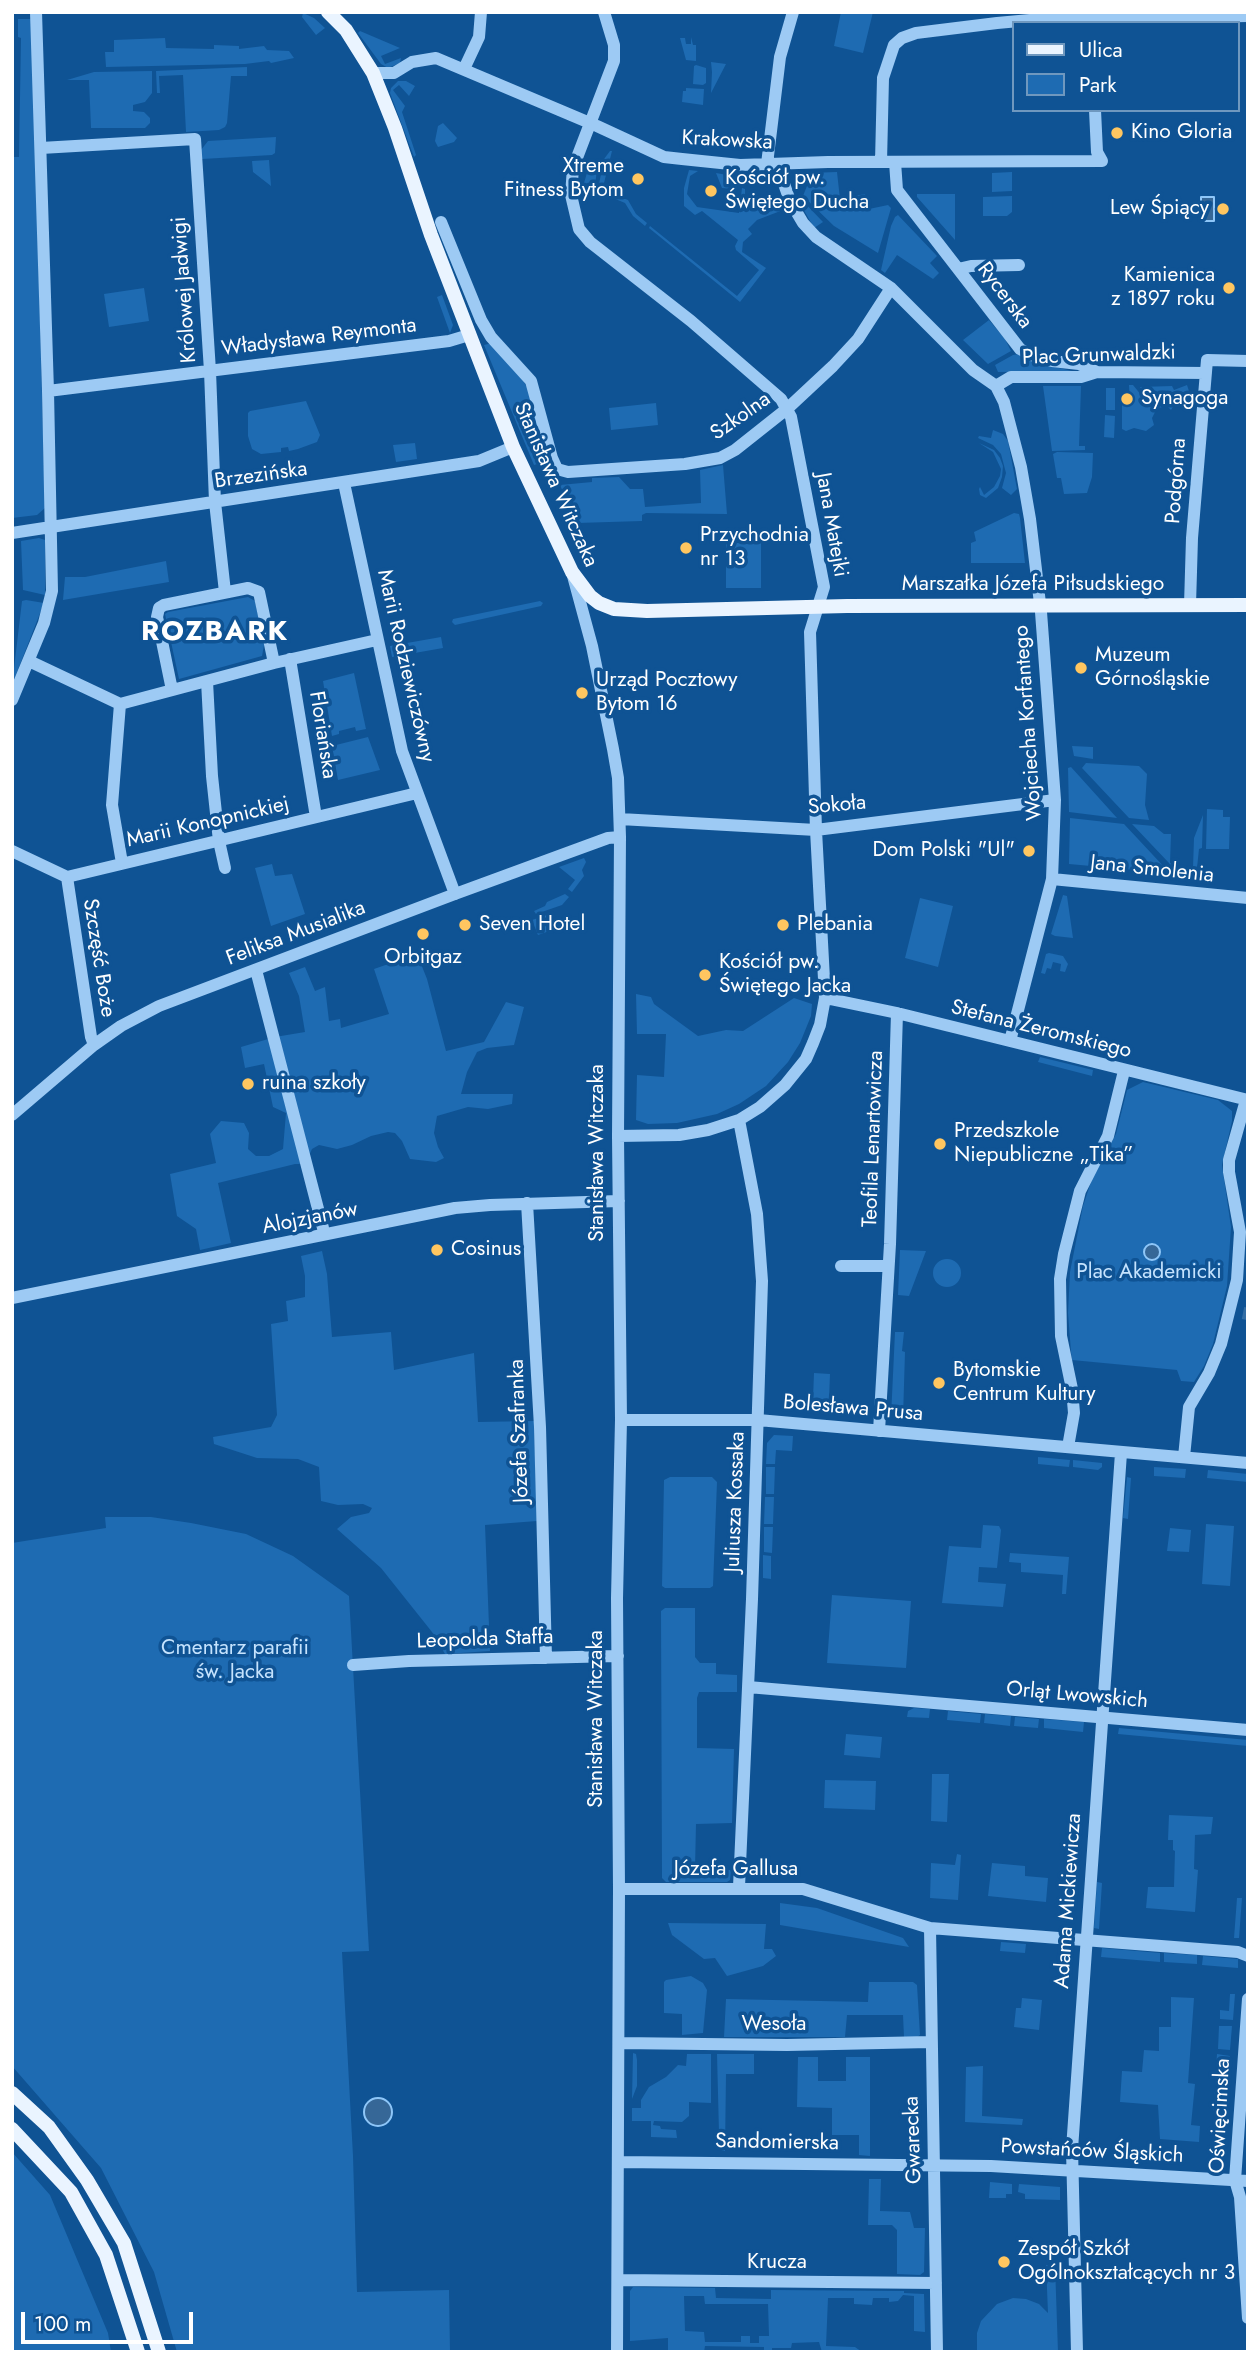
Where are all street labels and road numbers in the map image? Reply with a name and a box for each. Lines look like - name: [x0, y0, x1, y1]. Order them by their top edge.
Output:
- street label: Krakowska: [681, 126, 773, 156]
- street label: Królowej Jadwigi: [167, 216, 203, 364]
- street label: Rycerska: [971, 258, 1037, 334]
- street label: Władysława Reymonta: [220, 314, 418, 362]
- street label: Plac Grunwaldzki: [1022, 341, 1176, 371]
- street label: Szkolna: [706, 387, 776, 447]
- street label: Stanisława Witczaka: [507, 399, 603, 571]
- street label: Podgórna: [1161, 437, 1193, 525]
- street label: Brzezińska: [213, 457, 309, 495]
- street label: Jana Matejki: [809, 471, 853, 579]
- street label: Marii Rodziewiczówny: [371, 567, 439, 765]
- street label: Marszałka Józefa Piłsudskiego: [902, 572, 1164, 598]
- street label: Wojciecha Korfantego: [1010, 624, 1048, 822]
- street label: Floriańska: [303, 689, 341, 781]
- street label: Sokoła: [807, 791, 867, 821]
- street label: Marii Konopnickiej: [124, 792, 292, 854]
- street label: Jana Smolenia: [1089, 851, 1215, 889]
- street label: Feliksa Musialika: [223, 896, 369, 972]
- street label: Szczęść Boże: [76, 897, 120, 1019]
- street label: Stefana Żeromskiego: [948, 995, 1134, 1065]
- street label: Teofila Lenartowicza: [858, 1050, 890, 1228]
- street label: Stanisława Witczaka: [585, 1064, 611, 1242]
- street label: Alojzjanów: [260, 1197, 360, 1241]
- street label: Józefa Szafranka: [505, 1359, 535, 1503]
- street label: Bolesława Prusa: [782, 1390, 924, 1428]
- street label: Juliusza Kossaka: [721, 1431, 751, 1573]
- street label: Leopolda Staffa: [416, 1625, 554, 1655]
- street label: Stanisława Witczaka: [584, 1630, 610, 1808]
- street label: Orląt Lwowskich: [1005, 1677, 1149, 1715]
- street label: Adama Mickiewicza: [1050, 1812, 1088, 1990]
- street label: Józefa Gallusa: [674, 1857, 798, 1883]
- street label: Wesoła: [742, 2012, 806, 2038]
- street label: Oświęcimska: [1205, 2058, 1237, 2174]
- street label: Gwarecka: [900, 2096, 928, 2184]
- street label: Sandomierska: [715, 2129, 839, 2157]
- street label: Powstańców Śląskich: [1000, 2135, 1184, 2169]
- street label: Krucza: [747, 2250, 807, 2276]

